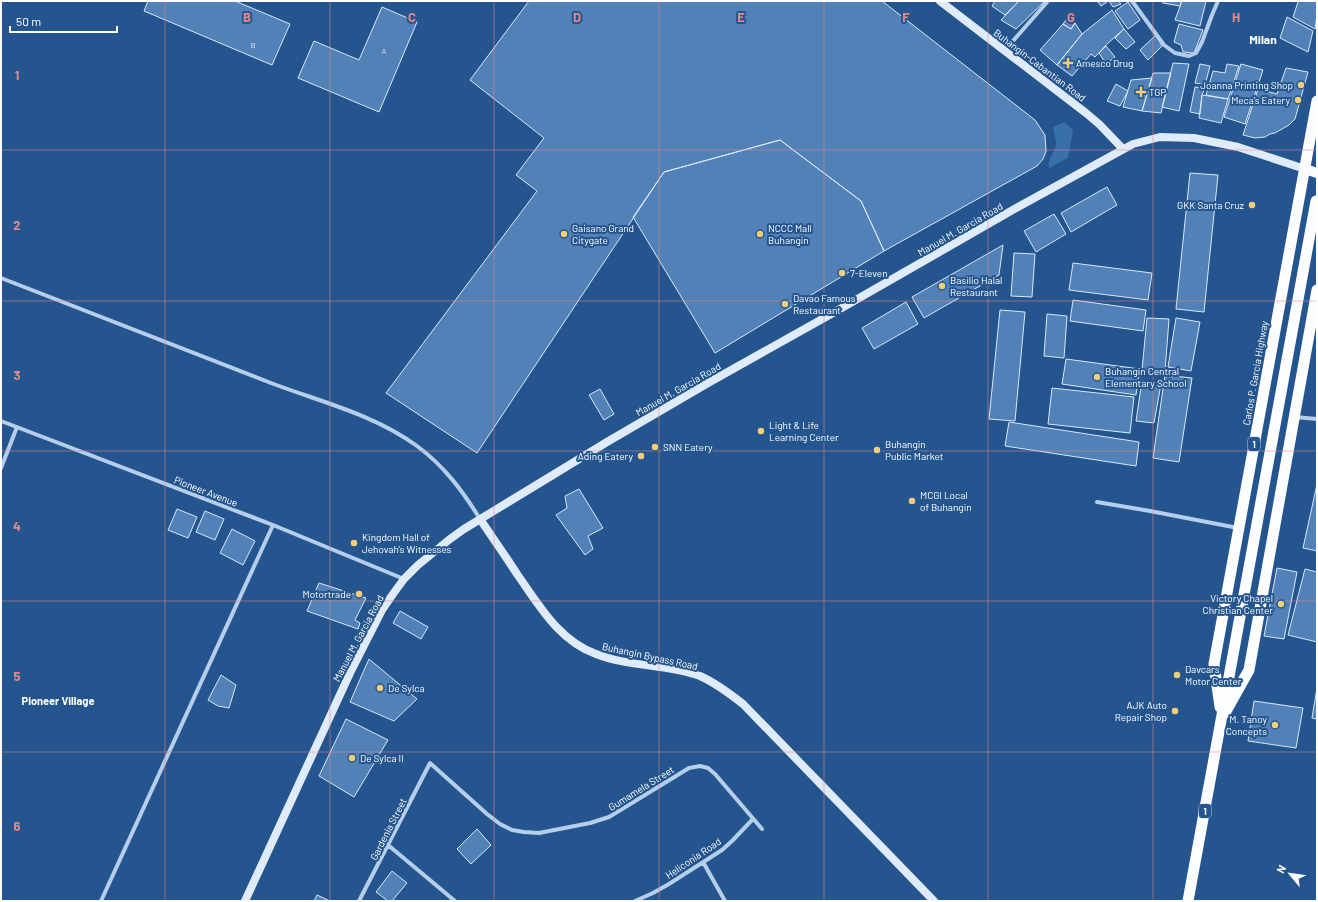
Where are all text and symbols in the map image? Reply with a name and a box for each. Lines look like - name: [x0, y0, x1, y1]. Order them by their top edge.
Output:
- scale bar: [10, 8, 117, 34]
- text: B: [243, 9, 251, 25]
- text: C: [408, 9, 416, 25]
- text: D: [573, 9, 581, 25]
- text: E: [737, 9, 745, 25]
- text: F: [902, 9, 910, 25]
- text: G: [1067, 9, 1075, 25]
- text: H: [1232, 9, 1240, 25]
- text: 50 m: [16, 14, 41, 28]
- street label: Buhangin-Cabantian Road: [991, 26, 1089, 104]
- district label: Milan: [1249, 32, 1277, 46]
- house number: B: [250, 40, 256, 50]
- house number: A: [382, 46, 387, 56]
- place label: Amesco Drug: [1076, 57, 1133, 69]
- marker: Amesco Drug: [1063, 58, 1073, 68]
- text: 1: [15, 67, 19, 83]
- place label: Joanna Printing Shop: [1200, 79, 1293, 91]
- marker: Joanna Printing Shop: [1296, 80, 1306, 90]
- place label: TGP: [1149, 86, 1166, 98]
- marker: TGP: [1136, 87, 1146, 97]
- place label: Meca's Eatery: [1231, 94, 1290, 106]
- marker: Meca's Eatery: [1293, 95, 1303, 105]
- place label: GKK Santa Cruz: [1177, 199, 1245, 211]
- street label: Manuel M. Garcia Road: [915, 200, 1005, 258]
- marker: GKK Santa Cruz: [1247, 200, 1257, 210]
- text: 2: [13, 217, 21, 233]
- place label: Gaisano Grand Citygate: [572, 222, 634, 246]
- place label: NCCC Mall Buhangin: [768, 222, 812, 246]
- marker: Gaisano Grand Citygate: [559, 229, 569, 239]
- marker: NCCC Mall Buhangin: [755, 229, 765, 239]
- place label: 7-Eleven: [850, 267, 888, 279]
- marker: 7-Eleven: [837, 268, 847, 278]
- place label: Basilio Halal Restaurant: [950, 274, 1002, 298]
- marker: Basilio Halal Restaurant: [937, 281, 947, 291]
- place label: Davao Famous Restaurant: [793, 292, 856, 316]
- marker: Davao Famous Restaurant: [780, 299, 790, 309]
- street label: Carlos P. Garcia Highway: [1240, 319, 1270, 426]
- street label: Manuel M. Garcia Road: [633, 360, 723, 418]
- place label: Buhangin Central Elementary School: [1105, 365, 1186, 389]
- text: 3: [13, 367, 21, 383]
- marker: Buhangin Central Elementary School: [1092, 372, 1102, 382]
- place label: Light & Life Learning Center: [769, 419, 839, 443]
- marker: Light & Life Learning Center: [756, 426, 766, 436]
- road number: 1: [1248, 437, 1260, 451]
- place label: Buhangin Public Market: [885, 438, 944, 462]
- place label: SNN Eatery: [663, 441, 713, 453]
- marker: SNN Eatery: [650, 442, 660, 452]
- marker: Buhangin Public Market: [872, 445, 882, 455]
- place label: Ading Eatery: [578, 450, 633, 462]
- marker: Ading Eatery: [636, 451, 646, 461]
- street label: Pioneer Avenue: [172, 473, 240, 509]
- place label: MCGI Local of Buhangin: [920, 489, 972, 513]
- marker: MCGI Local of Buhangin: [907, 496, 917, 506]
- text: 4: [13, 518, 21, 534]
- place label: Kingdom Hall of Jehovah's Witnesses: [362, 531, 452, 555]
- marker: Kingdom Hall of Jehovah's Witnesses: [349, 538, 359, 548]
- place label: Motortrade: [303, 588, 351, 600]
- marker: Motortrade: [354, 589, 364, 599]
- place label: Victory Chapel Christian Center: [1203, 592, 1273, 616]
- street label: Manuel M. Garcia Road: [330, 593, 386, 683]
- marker: Victory Chapel Christian Center: [1276, 599, 1286, 609]
- street label: Buhangin Bypass Road: [601, 640, 699, 672]
- place label: Davcars Motor Center: [1185, 663, 1242, 687]
- text: 5: [13, 668, 21, 684]
- marker: Davcars Motor Center: [1172, 670, 1182, 680]
- place label: De Sylca: [388, 682, 425, 694]
- marker: De Sylca: [375, 683, 385, 693]
- district label: Pioneer Village: [22, 694, 94, 707]
- place label: AJK Auto Repair Shop: [1115, 699, 1167, 723]
- marker: AJK Auto Repair Shop: [1170, 706, 1180, 716]
- place label: M. Tanoy Concepts: [1226, 713, 1267, 737]
- marker: M. Tanoy Concepts: [1270, 720, 1280, 730]
- place label: De Sylca II: [360, 752, 404, 764]
- marker: De Sylca II: [347, 753, 357, 763]
- street label: Gumamela Street: [606, 763, 676, 813]
- street label: Gardenia Street: [367, 796, 409, 862]
- road number: 1: [1199, 804, 1211, 818]
- text: 6: [14, 818, 21, 834]
- street label: Heliconia Road: [663, 835, 723, 881]
- north arrow: [1270, 854, 1310, 894]
- text: N: [1273, 863, 1288, 875]

